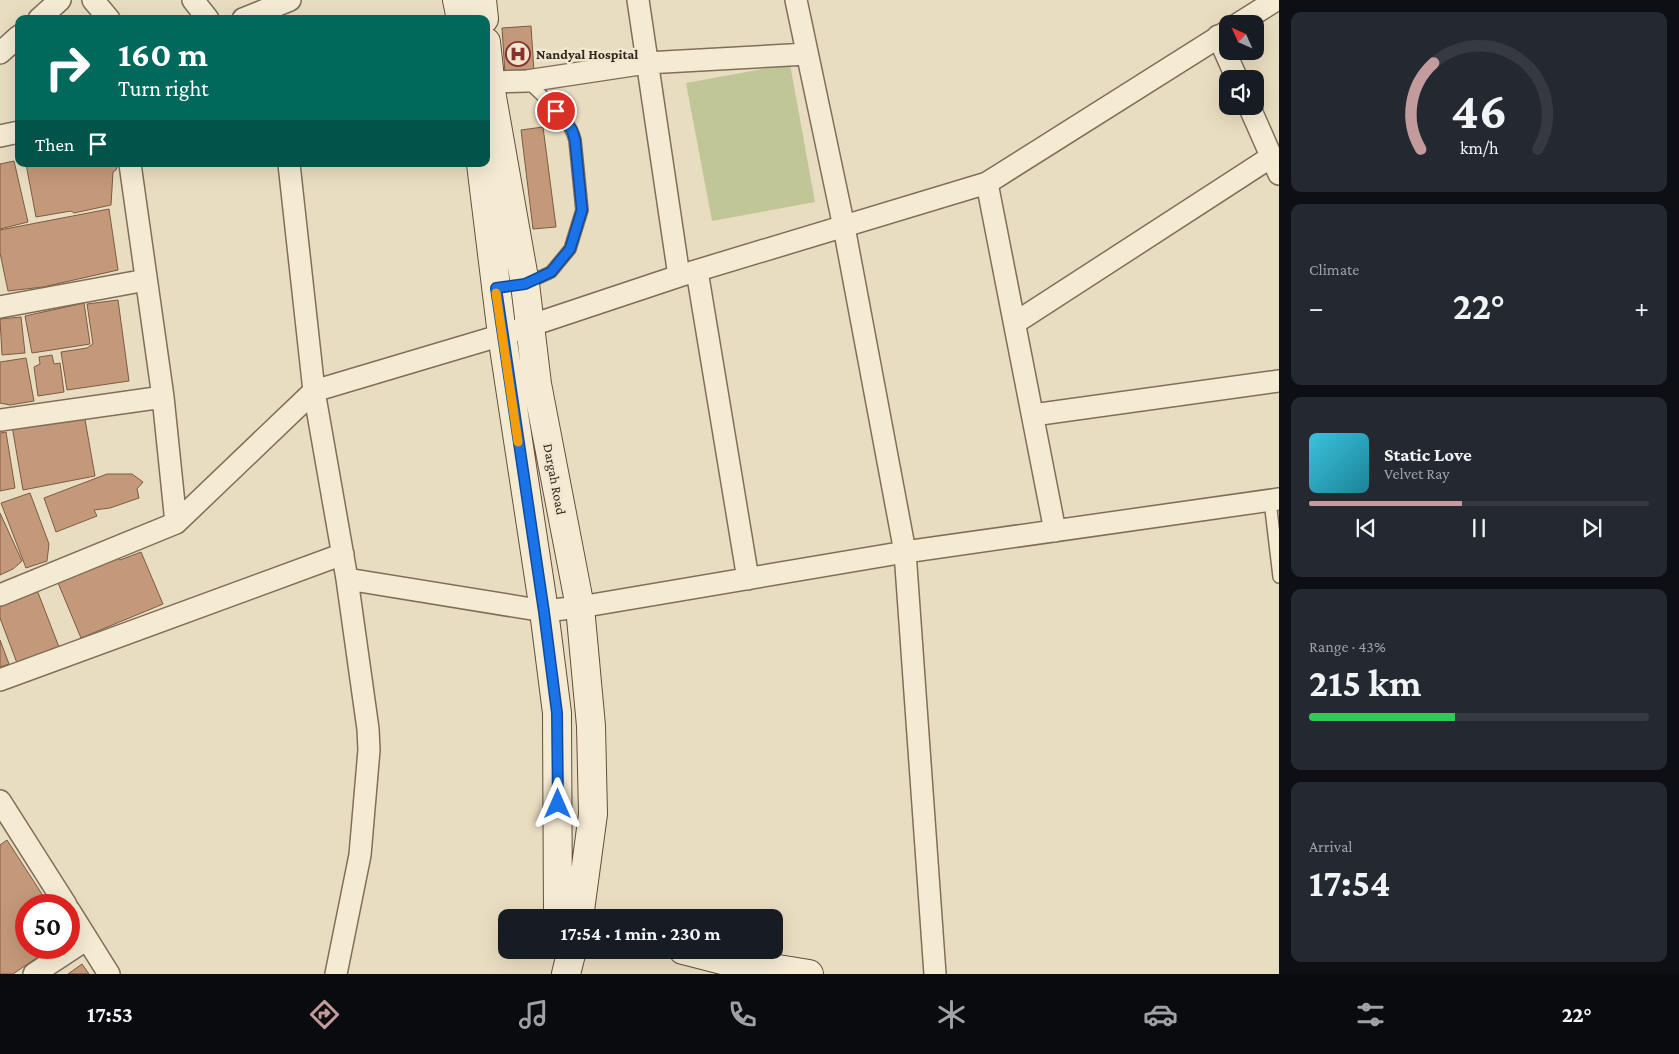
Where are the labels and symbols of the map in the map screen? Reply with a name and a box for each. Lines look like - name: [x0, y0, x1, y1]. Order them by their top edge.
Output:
- north arrow: [1219, 15, 1264, 60]
- hospital icon: Nandyal Hospital: [505, 41, 531, 67]
- place label: Nandyal Hospital: [536, 46, 638, 62]
- pin: [535, 90, 577, 132]
- street label: Dargah Road: [540, 442, 570, 517]
- position arrow: [531, 777, 583, 829]
- speed limit sign: 50: [15, 894, 80, 959]

